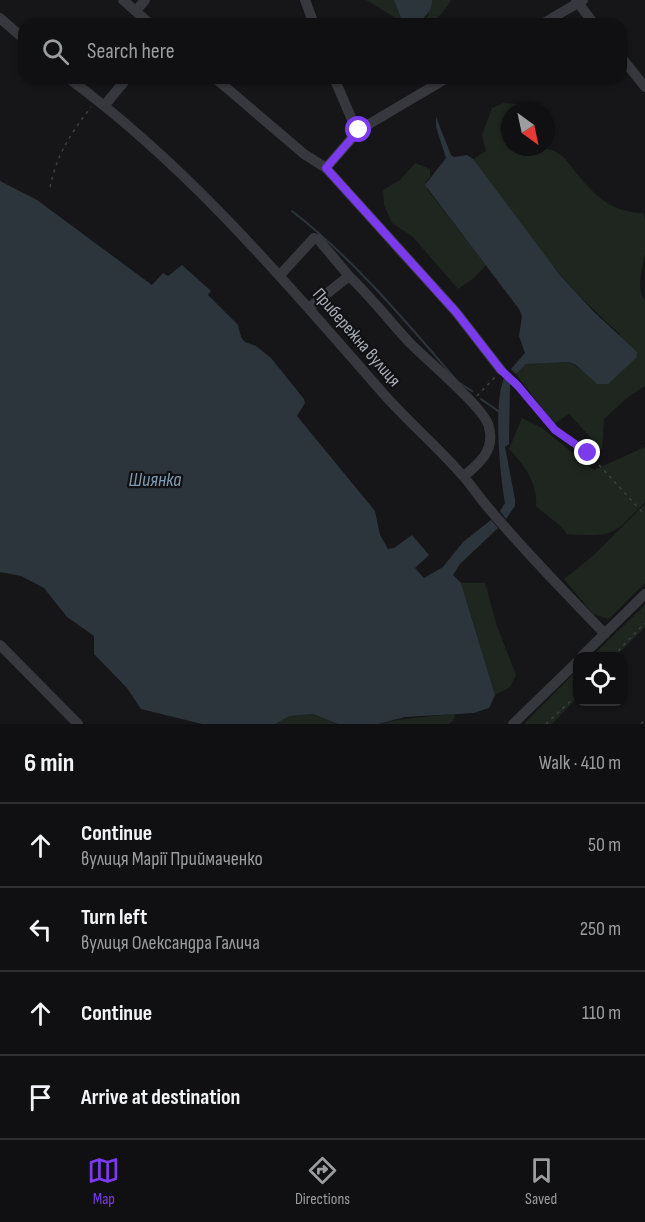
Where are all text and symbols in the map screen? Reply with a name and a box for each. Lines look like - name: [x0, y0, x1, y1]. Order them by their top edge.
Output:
- search box: [18, 18, 627, 84]
- icon: search: [39, 35, 72, 68]
- text: Search here: [87, 38, 174, 65]
- north arrow: [501, 102, 555, 156]
- route start: [345, 116, 371, 142]
- street label: Прибережна вулиця: [308, 284, 405, 391]
- route end: [574, 439, 600, 465]
- water label: Шиянка: [129, 468, 181, 492]
- map controls: [573, 652, 627, 706]
- button: locate: [573, 652, 627, 706]
- text: 6 min: [24, 748, 74, 779]
- text: Walk · 410 m: [539, 751, 621, 775]
- text: Continue: [81, 820, 152, 847]
- icon: ahead: [24, 829, 57, 862]
- text: 50 m: [588, 833, 621, 857]
- text: вулиця Марії Приймаченко: [81, 847, 263, 871]
- text: Turn left: [81, 904, 147, 931]
- icon: left: [24, 913, 57, 946]
- text: 250 m: [580, 917, 621, 941]
- text: вулиця Олександра Галича: [81, 931, 260, 955]
- icon: ahead: [24, 997, 57, 1030]
- text: Continue: [81, 1000, 152, 1027]
- text: 110 m: [582, 1001, 621, 1025]
- icon: arrive: [24, 1081, 57, 1114]
- text: Arrive at destination: [81, 1084, 240, 1111]
- tab: Map: [87, 1154, 120, 1209]
- tab: Directions: [295, 1154, 350, 1209]
- tab: Saved: [525, 1154, 558, 1209]

